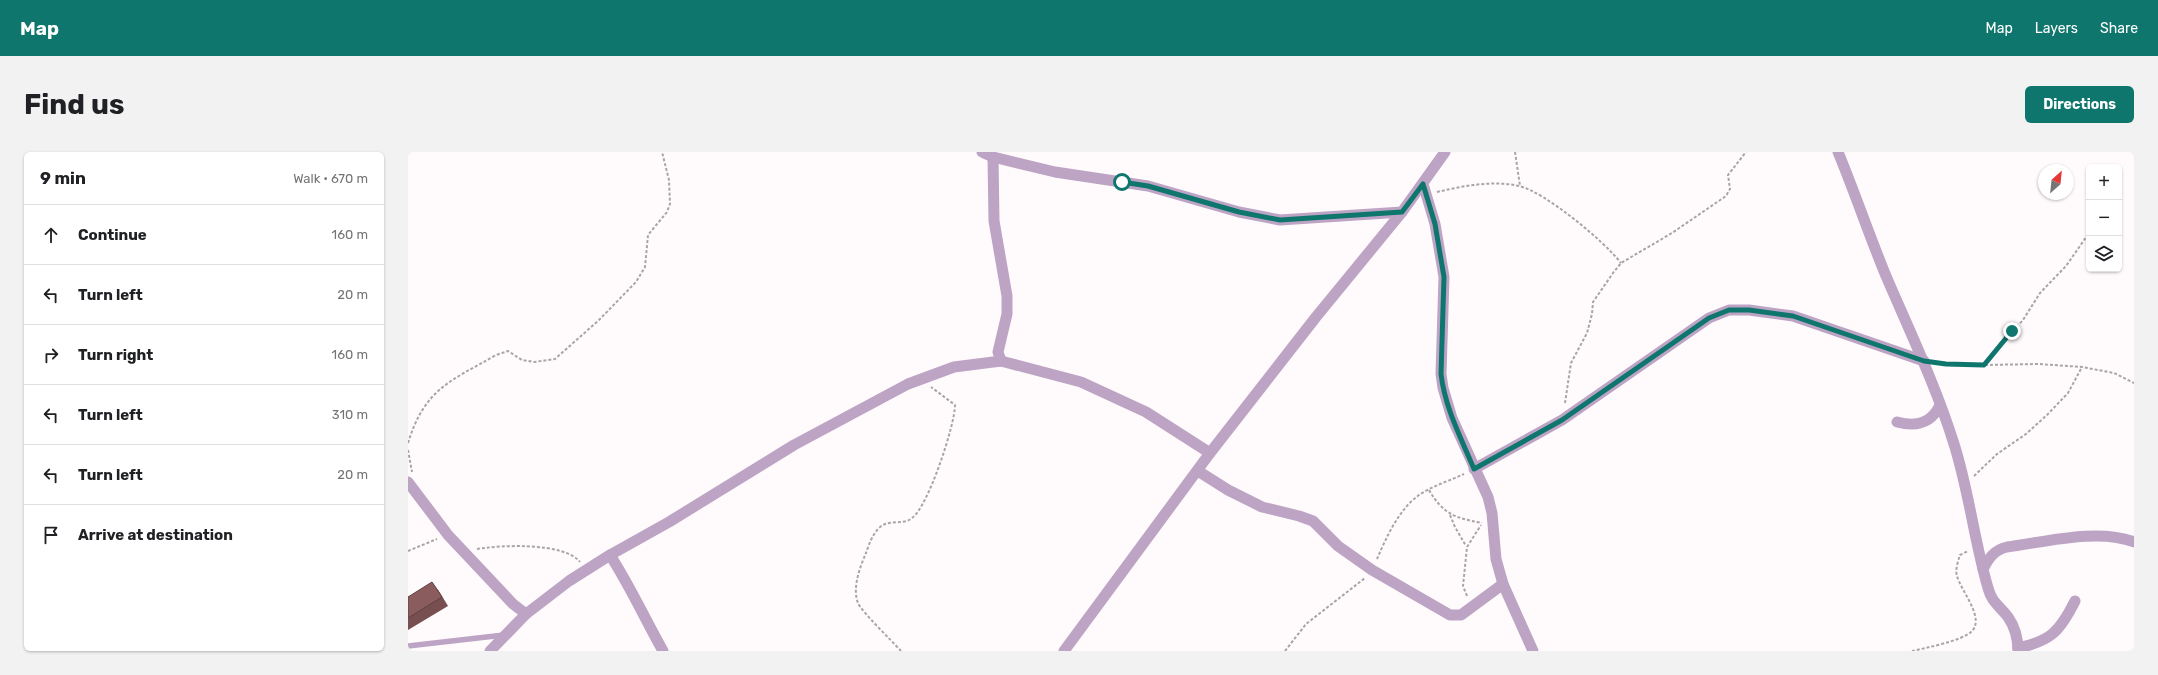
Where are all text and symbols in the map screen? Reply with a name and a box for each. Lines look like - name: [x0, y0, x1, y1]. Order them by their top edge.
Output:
- text: Map: [20, 17, 59, 40]
- text: Map: [1986, 20, 2013, 37]
- text: Layers: [2035, 20, 2078, 37]
- text: Share: [2100, 20, 2138, 37]
- button: Directions: [2025, 86, 2134, 123]
- text: Find us: [24, 88, 124, 121]
- north arrow: [2038, 164, 2074, 200]
- map controls: [2086, 164, 2122, 272]
- button: +: [2086, 164, 2122, 200]
- text: 9 min: [40, 168, 86, 188]
- text: Walk · 670 m: [293, 171, 368, 186]
- route start: [1113, 173, 1131, 191]
- button: −: [2086, 200, 2122, 236]
- icon: ahead: [40, 224, 62, 246]
- text: Continue: [78, 226, 147, 244]
- text: 160 m: [332, 227, 368, 242]
- button: layers: [2086, 236, 2122, 272]
- icon: left: [40, 284, 62, 306]
- text: Turn left: [78, 286, 143, 304]
- text: 20 m: [337, 287, 368, 302]
- route end: [2003, 322, 2021, 340]
- icon: right: [40, 344, 62, 366]
- text: Turn right: [78, 346, 153, 364]
- text: 160 m: [332, 347, 368, 362]
- icon: left: [40, 404, 62, 426]
- text: Turn left: [78, 406, 143, 424]
- text: 310 m: [332, 407, 368, 422]
- icon: left: [40, 464, 62, 486]
- text: Turn left: [78, 466, 143, 484]
- text: 20 m: [337, 467, 368, 482]
- icon: arrive: [40, 524, 62, 546]
- text: Arrive at destination: [78, 526, 233, 544]

